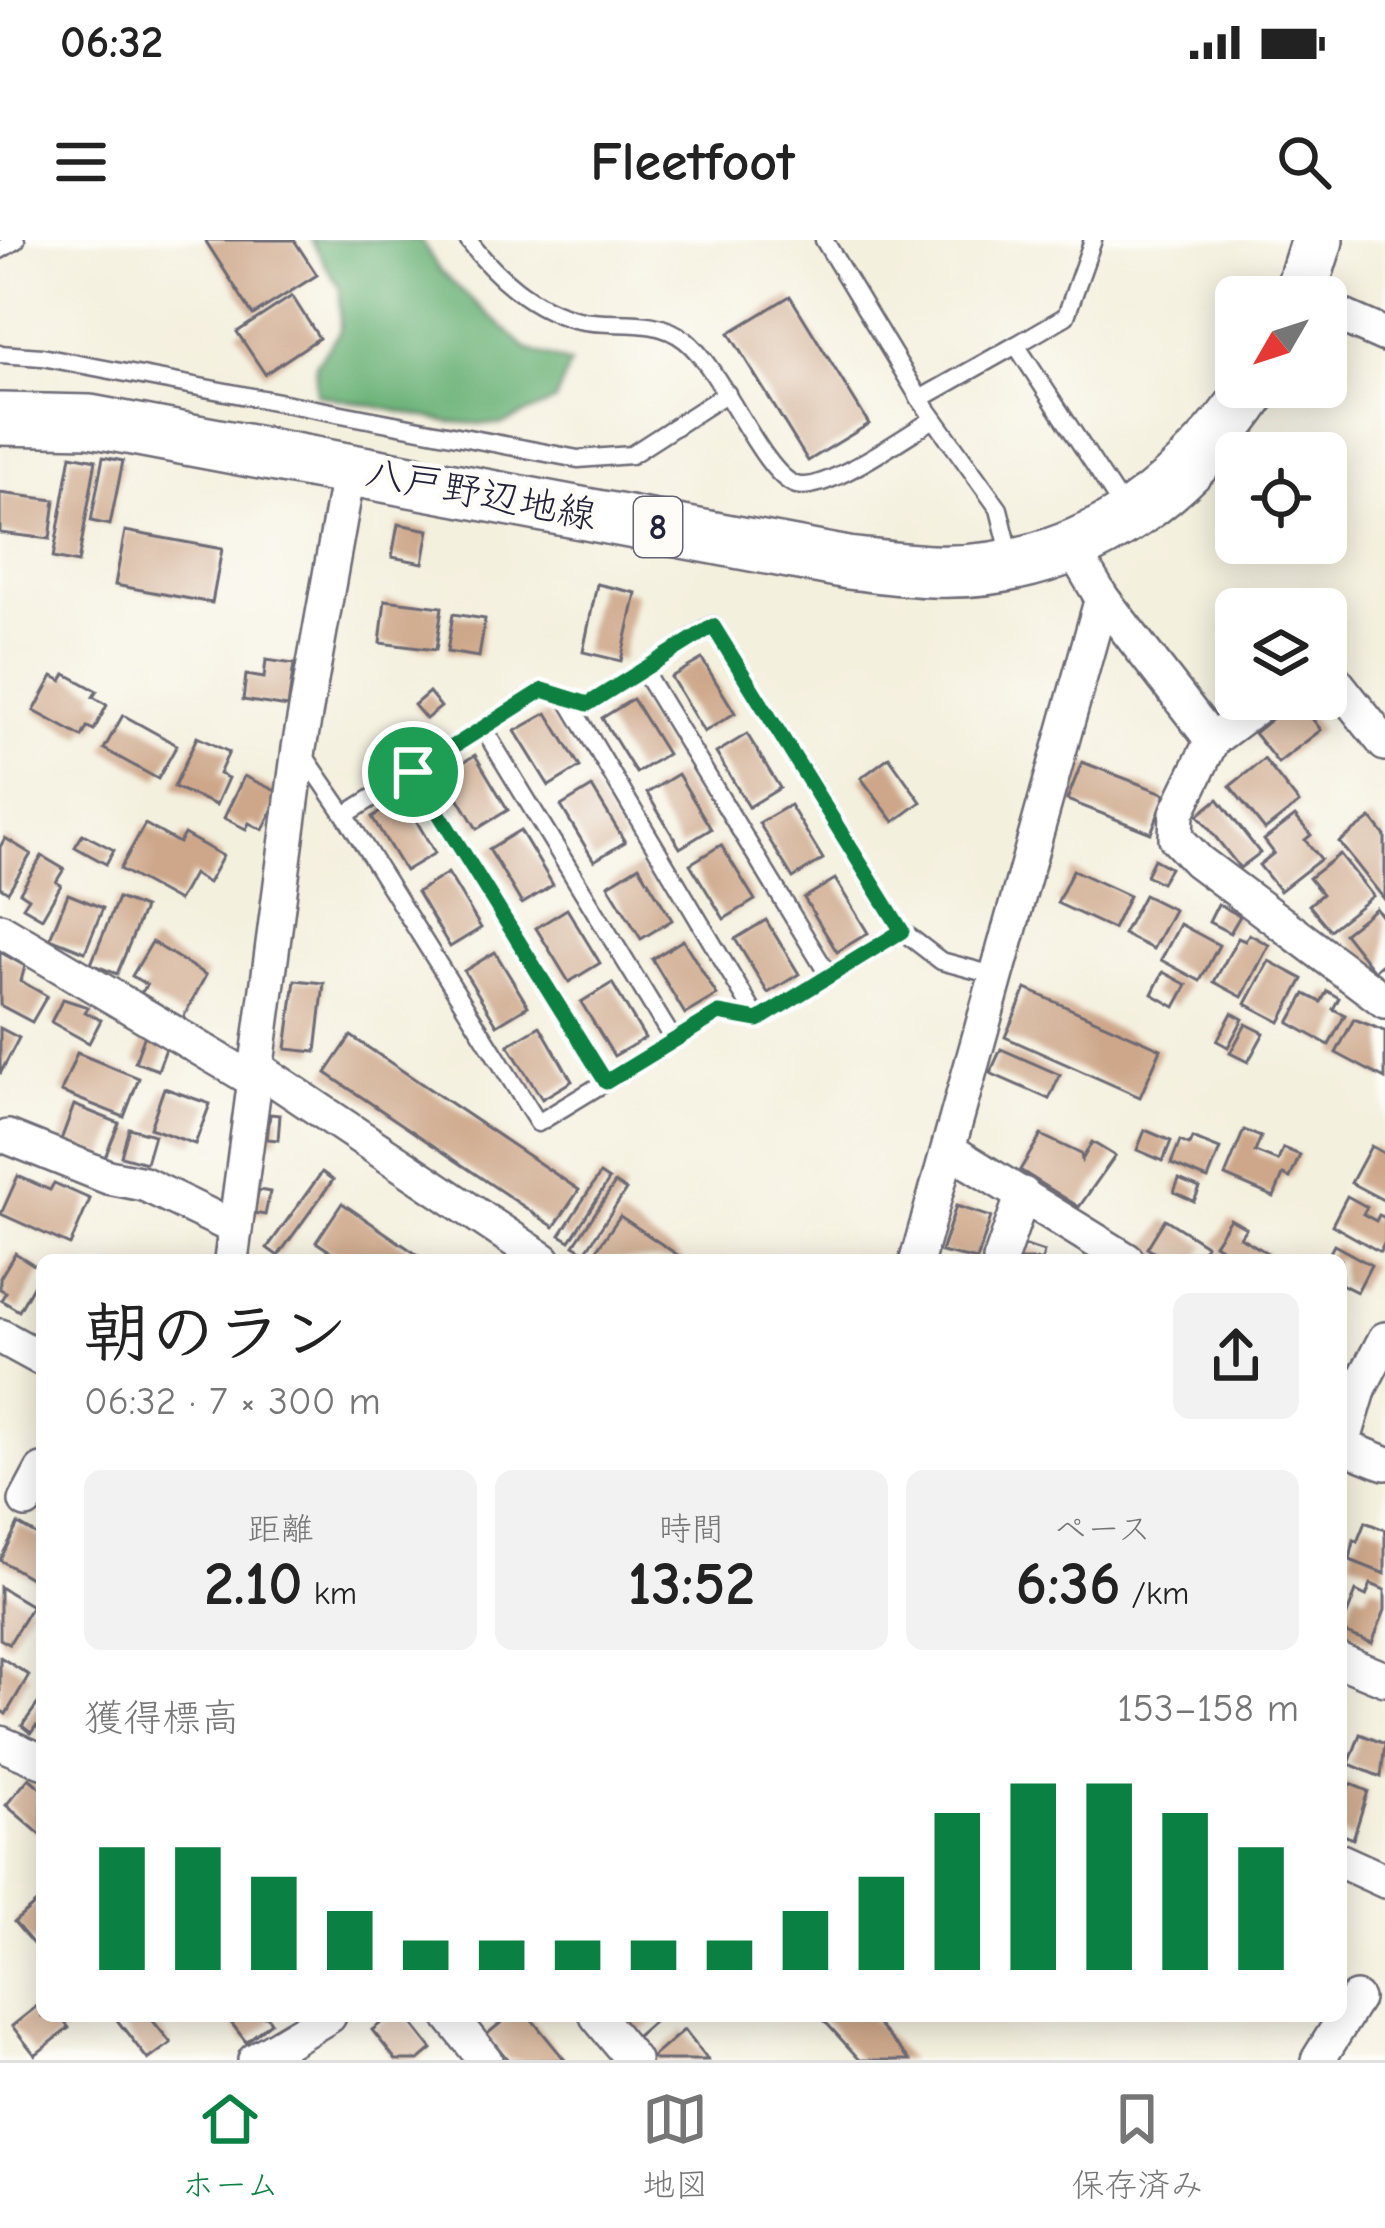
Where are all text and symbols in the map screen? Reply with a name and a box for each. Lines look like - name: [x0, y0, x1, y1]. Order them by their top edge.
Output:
- text: 06:32: [60, 16, 163, 68]
- icon: menu: [48, 129, 114, 195]
- icon: search: [1271, 129, 1337, 195]
- text: Fleetfoot: [590, 131, 795, 194]
- north arrow: [1215, 276, 1347, 408]
- map controls: [1215, 276, 1347, 720]
- button: locate: [1215, 432, 1347, 564]
- street label: 八戸野辺地線: [362, 450, 600, 538]
- road number: 8: [634, 497, 682, 557]
- button: layers: [1215, 588, 1347, 720]
- pin: [362, 721, 464, 823]
- icon: arrive: [380, 739, 446, 805]
- button: share: [1173, 1293, 1299, 1419]
- text: 朝のラン: [84, 1296, 348, 1372]
- text: 06:32 · 7 × 300 m: [84, 1379, 381, 1424]
- text: 距離: [248, 1510, 314, 1548]
- text: 時間: [659, 1510, 725, 1548]
- text: ペース: [1054, 1510, 1151, 1548]
- text: 2.10: [204, 1550, 303, 1619]
- text: 13:52: [628, 1550, 755, 1619]
- text: 6:36: [1016, 1550, 1121, 1619]
- text: km: [303, 1574, 357, 1612]
- text: /km: [1121, 1574, 1189, 1612]
- text: 153–158 m: [1117, 1686, 1299, 1731]
- text: 獲得標高: [84, 1696, 240, 1741]
- tab: ホーム: [182, 2086, 279, 2206]
- tab: 地図: [642, 2086, 708, 2206]
- tab: 保存済み: [1071, 2086, 1203, 2206]

